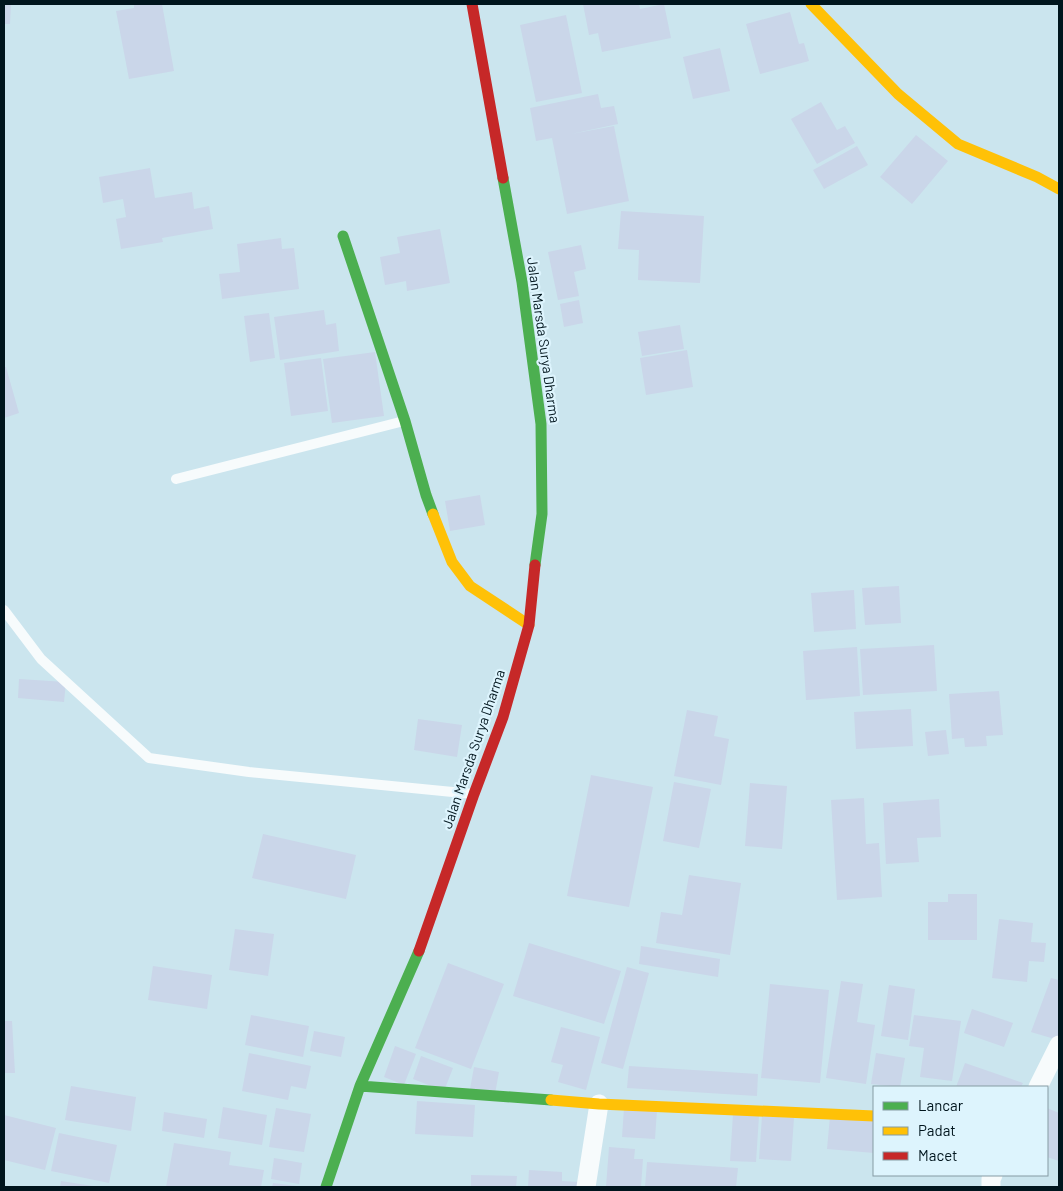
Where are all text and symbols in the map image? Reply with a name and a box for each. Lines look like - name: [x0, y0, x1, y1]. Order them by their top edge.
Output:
- street label: Jalan Marsda Surya Dharma: [524, 256, 564, 424]
- street label: Jalan Marsda Surya Dharma: [438, 667, 508, 831]
- legend: [873, 1086, 1048, 1176]
- text: Lancar: [918, 1096, 964, 1114]
- text: Padat: [918, 1121, 956, 1139]
- text: Macet: [918, 1146, 958, 1164]

